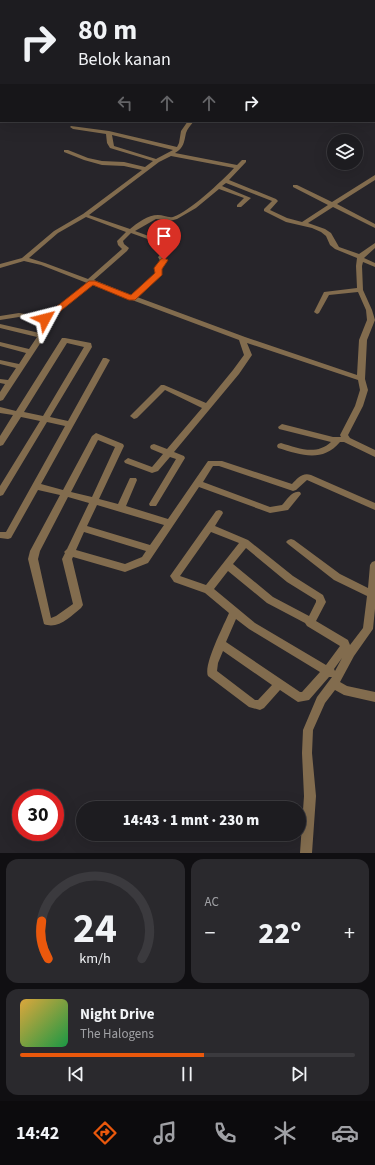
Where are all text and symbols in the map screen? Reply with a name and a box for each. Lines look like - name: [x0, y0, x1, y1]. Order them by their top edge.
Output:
- text: 80 m: [78, 10, 137, 50]
- icon: right: [12, 16, 64, 68]
- text: Belok kanan: [78, 47, 171, 72]
- icon: left: [114, 92, 136, 114]
- icon: ahead: [156, 92, 178, 114]
- icon: ahead: [198, 92, 220, 114]
- icon: right: [240, 92, 262, 114]
- map controls: [327, 134, 363, 170]
- button: layers: [327, 134, 363, 170]
- pin: [147, 219, 181, 260]
- icon: arrive: [153, 225, 175, 247]
- position arrow: [24, 298, 66, 340]
- speed limit sign: 30: [12, 789, 64, 841]
- text: 14:43 · 1 mnt · 230 m: [123, 810, 259, 831]
- text: AC: [205, 893, 219, 911]
- text: 24: [73, 899, 117, 959]
- text: 22°: [258, 912, 301, 955]
- text: −: [205, 917, 215, 949]
- text: +: [344, 917, 355, 949]
- text: km/h: [79, 948, 111, 969]
- text: Night Drive: [80, 1004, 155, 1025]
- text: The Halogens: [80, 1025, 154, 1043]
- icon: previous: [65, 1063, 87, 1085]
- icon: pause: [176, 1063, 198, 1085]
- icon: next: [288, 1063, 310, 1085]
- icon: directions: [91, 1119, 119, 1147]
- icon: music: [151, 1119, 179, 1147]
- icon: phone: [211, 1119, 239, 1147]
- icon: climate: [271, 1119, 299, 1147]
- icon: car: [331, 1119, 359, 1147]
- text: 14:42: [16, 1121, 59, 1146]

